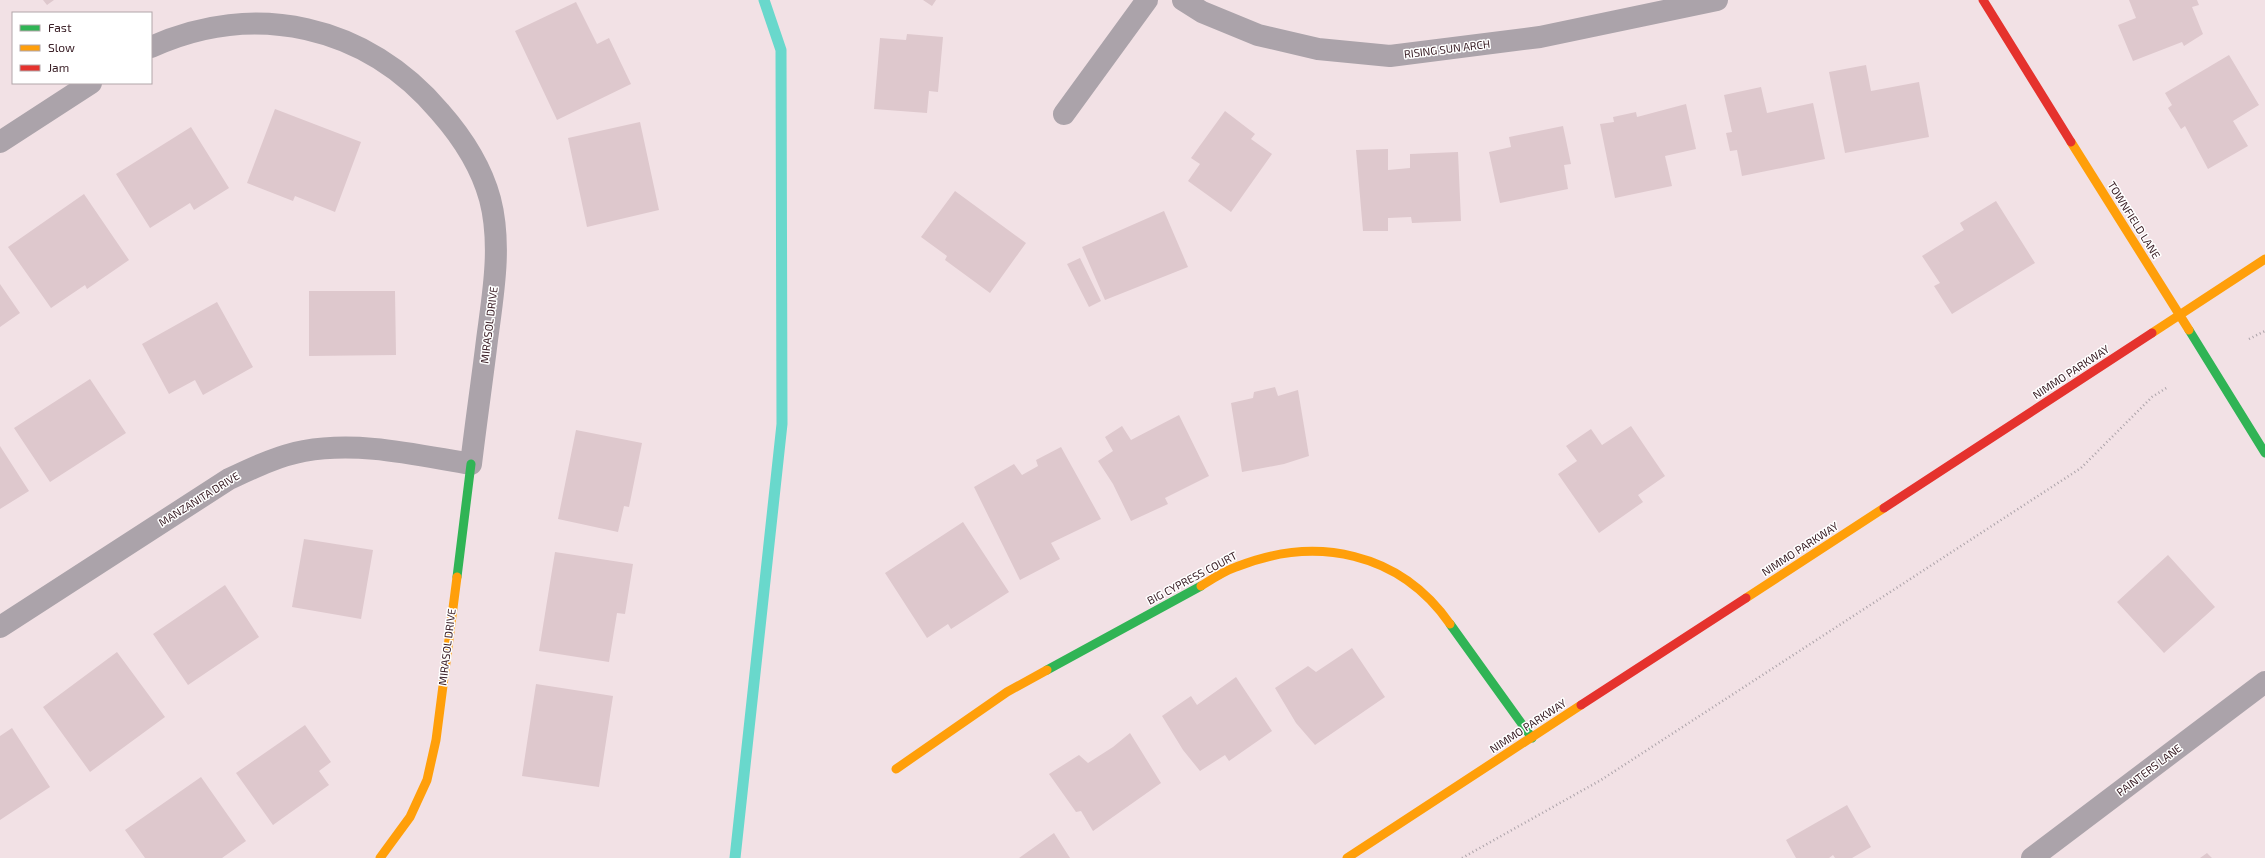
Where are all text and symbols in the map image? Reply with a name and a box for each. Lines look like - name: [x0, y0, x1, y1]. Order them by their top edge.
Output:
- legend: [12, 12, 152, 84]
- text: Fast: [48, 20, 72, 34]
- street label: RISING SUN ARCH: [1403, 37, 1491, 60]
- text: Slow: [48, 40, 75, 54]
- text: Jam: [48, 60, 69, 74]
- street label: TOWNFIELD LANE: [2105, 179, 2163, 261]
- street label: MIRASOL DRIVE: [477, 286, 500, 364]
- street label: NIMMO PARKWAY: [2030, 342, 2112, 401]
- street label: MANZANITA DRIVE: [156, 469, 241, 529]
- street label: NIMMO PARKWAY: [1759, 519, 1841, 578]
- street label: BIG CYPRESS COURT: [1145, 548, 1239, 607]
- street label: MIRASOL DRIVE: [435, 608, 458, 686]
- street label: NIMMO PARKWAY: [1487, 696, 1569, 755]
- street label: PAINTERS LANE: [2114, 741, 2184, 798]

